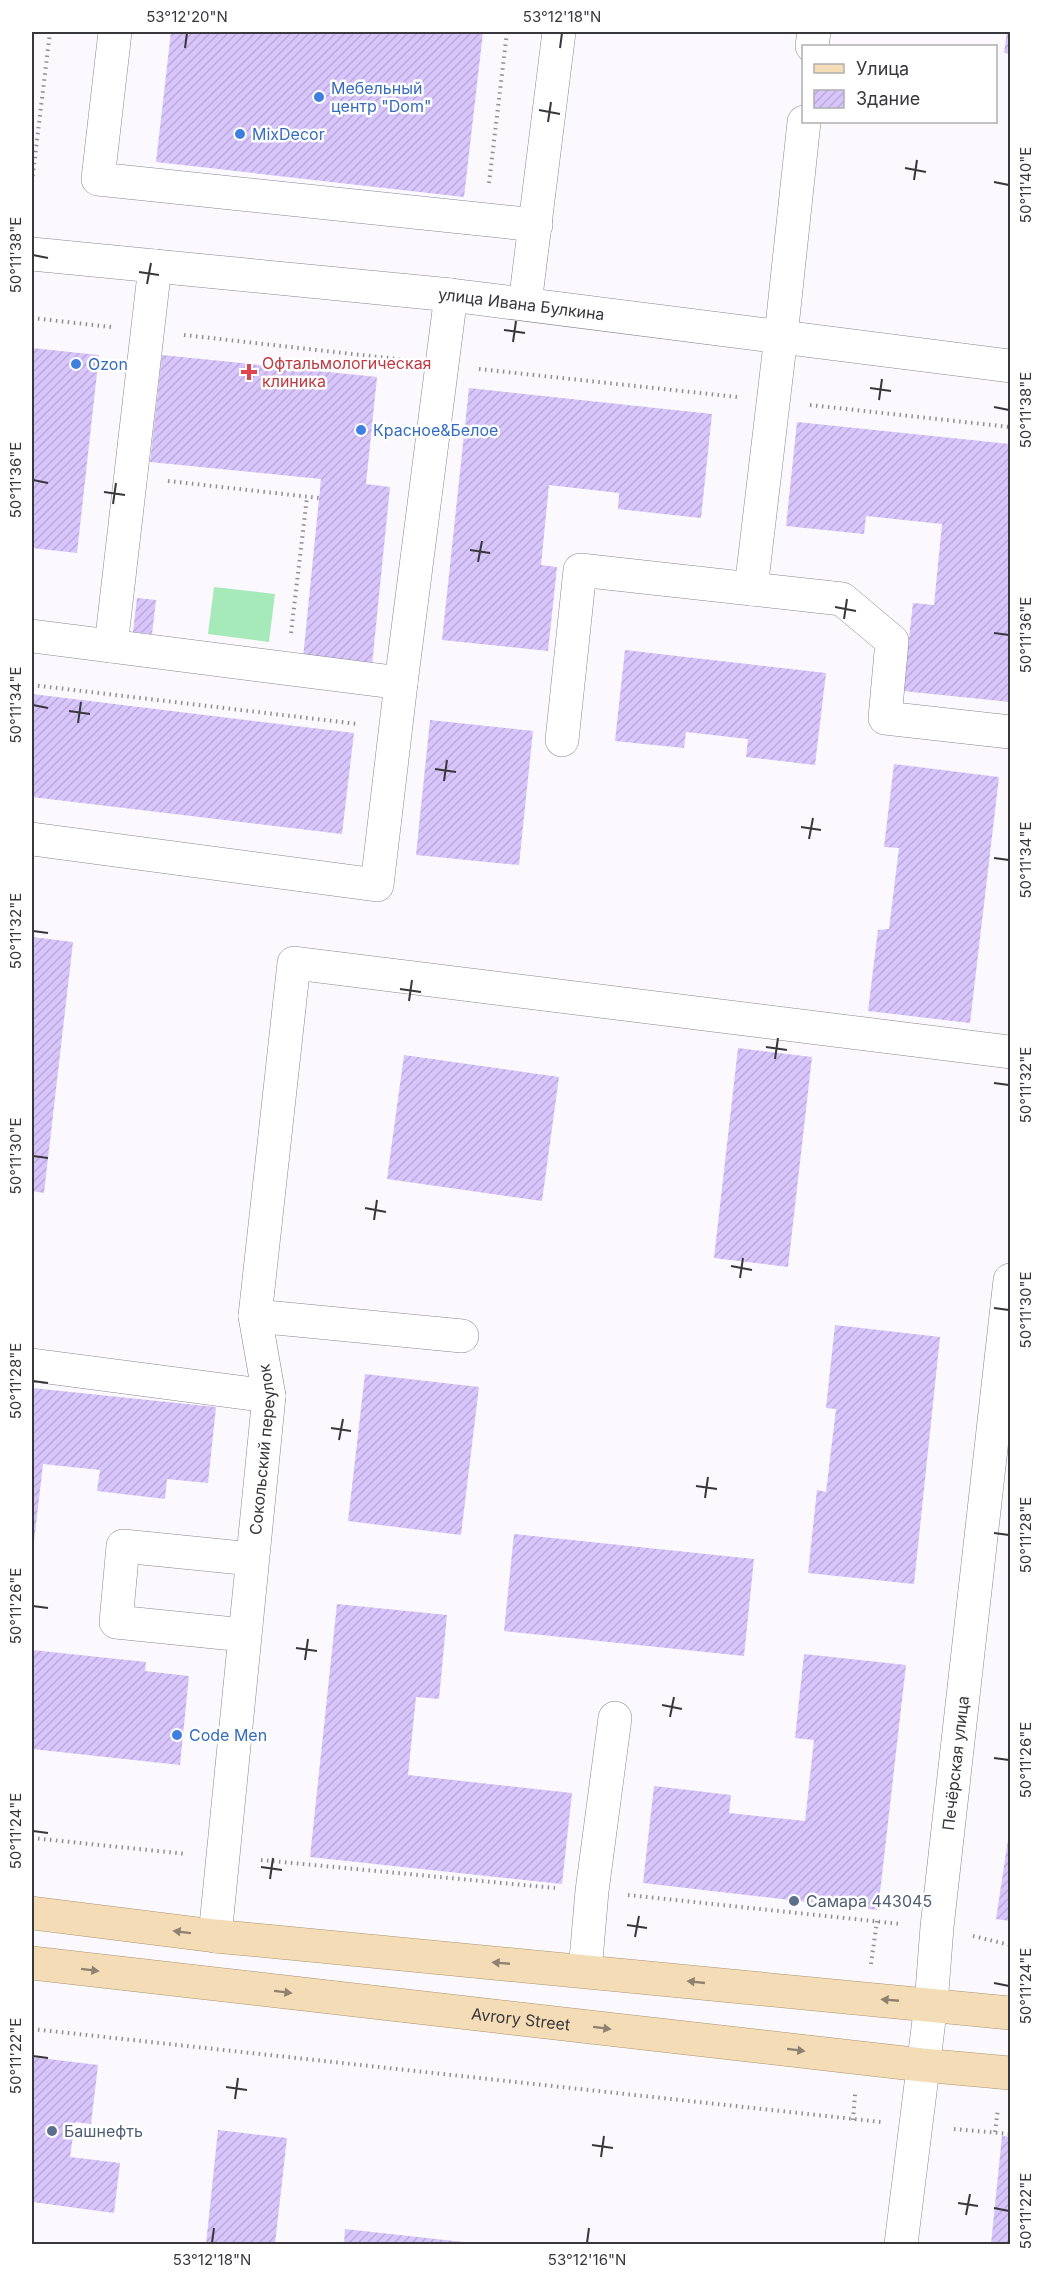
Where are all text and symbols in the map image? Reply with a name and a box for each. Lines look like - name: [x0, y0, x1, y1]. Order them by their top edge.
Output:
- text: 53°12'20"N: [146, 7, 228, 26]
- text: 53°12'18"N: [523, 7, 601, 26]
- legend: [802, 45, 997, 123]
- text: Улица: [856, 58, 909, 79]
- place label: Мебельный центр "Dom": [331, 78, 431, 116]
- text: Здание: [856, 88, 920, 109]
- marker: Мебельный центр "Dom": [312, 90, 326, 104]
- place label: MixDecor: [252, 124, 325, 144]
- marker: MixDecor: [233, 127, 247, 141]
- text: 50°11'40"E: [1016, 147, 1035, 223]
- text: 50°11'38"E: [6, 217, 25, 293]
- street label: улица Ивана Булкина: [437, 284, 606, 324]
- place label: Офтальмологическая клиника: [262, 353, 431, 391]
- place label: Ozon: [88, 354, 128, 374]
- marker: Ozon: [69, 357, 83, 371]
- marker: Офтальмологическая клиника: [240, 363, 258, 381]
- text: 50°11'38"E: [1016, 372, 1035, 448]
- place label: Красное&Белое: [373, 420, 498, 440]
- marker: Красное&Белое: [354, 423, 368, 437]
- text: 50°11'36"E: [6, 442, 25, 518]
- text: 50°11'36"E: [1016, 597, 1035, 673]
- text: 50°11'34"E: [6, 666, 25, 744]
- text: 50°11'34"E: [1016, 821, 1035, 899]
- text: 50°11'32"E: [6, 893, 25, 969]
- text: 50°11'32"E: [1016, 1047, 1035, 1123]
- text: 50°11'30"E: [6, 1118, 25, 1194]
- text: 50°11'30"E: [1016, 1272, 1035, 1348]
- text: 50°11'28"E: [6, 1343, 25, 1419]
- street label: Сокольский переулок: [245, 1362, 279, 1536]
- text: 50°11'28"E: [1016, 1497, 1035, 1573]
- text: 50°11'26"E: [6, 1568, 25, 1644]
- street label: Печёрская улица: [938, 1695, 973, 1832]
- text: 50°11'26"E: [1016, 1722, 1035, 1798]
- place label: Code Men: [189, 1725, 267, 1745]
- marker: Code Men: [170, 1728, 184, 1742]
- text: 50°11'24"E: [6, 1793, 25, 1869]
- place label: Самара 443045: [806, 1891, 932, 1911]
- marker: Самара 443045: [787, 1894, 801, 1908]
- one-way arrow: [172, 1928, 191, 1937]
- text: 50°11'24"E: [1016, 1948, 1035, 2024]
- one-way arrow: [492, 1958, 511, 1968]
- one-way arrow: [80, 1965, 99, 1975]
- one-way arrow: [686, 1977, 705, 1987]
- one-way arrow: [274, 1987, 293, 1997]
- one-way arrow: [880, 1995, 899, 2005]
- street label: Avrory Street: [470, 2003, 571, 2035]
- text: 50°11'22"E: [6, 2018, 25, 2094]
- one-way arrow: [593, 2023, 612, 2033]
- one-way arrow: [787, 2045, 806, 2055]
- place label: Башнефть: [64, 2121, 143, 2141]
- marker: Башнефть: [45, 2124, 59, 2138]
- text: 50°11'22"E: [1016, 2173, 1035, 2249]
- text: 53°12'18"N: [173, 2250, 251, 2269]
- text: 53°12'16"N: [548, 2250, 626, 2269]

